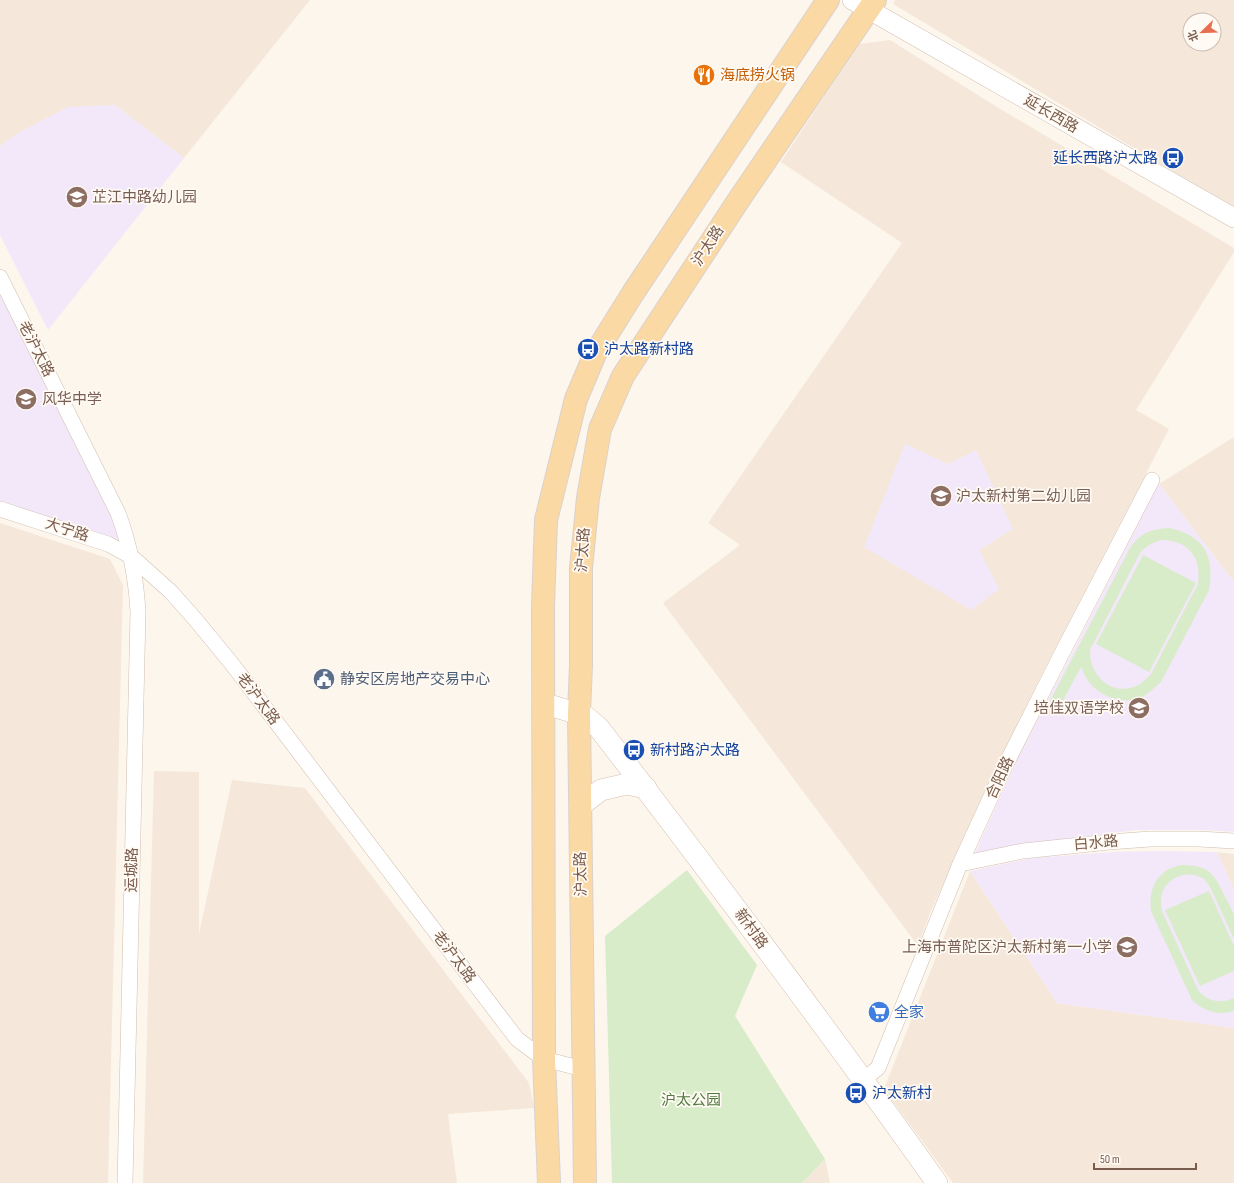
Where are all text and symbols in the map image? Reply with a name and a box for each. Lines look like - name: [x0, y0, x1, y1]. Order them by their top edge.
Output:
- north arrow: [1182, 12, 1222, 52]
- text: 北: [1185, 28, 1201, 43]
- restaurant icon: 海底捞火锅: [691, 62, 717, 88]
- place label: 海底捞火锅: [720, 66, 795, 85]
- street label: 延长西路: [1020, 91, 1082, 137]
- bus stop icon: 延长西路沪太路: [1160, 145, 1186, 171]
- place label: 延长西路沪太路: [1053, 149, 1158, 168]
- school or university icon: 芷江中路幼儿园: [64, 184, 90, 210]
- place label: 芷江中路幼儿园: [92, 188, 197, 207]
- street label: 沪太路: [688, 222, 728, 270]
- street label: 老沪太路: [14, 318, 58, 380]
- bus stop icon: 沪太路新村路: [575, 336, 601, 362]
- place label: 沪太路新村路: [604, 340, 694, 359]
- school or university icon: 风华中学: [13, 386, 39, 412]
- place label: 风华中学: [42, 390, 102, 409]
- school or university icon: 沪太新村第二幼儿园: [928, 483, 954, 509]
- place label: 沪太新村第二幼儿园: [956, 487, 1091, 506]
- street label: 大宁路: [43, 514, 91, 546]
- street label: 沪太路: [572, 527, 594, 573]
- public building icon: 静安区房地产交易中心: [311, 666, 337, 692]
- street label: 老沪太路: [232, 669, 284, 729]
- place label: 静安区房地产交易中心: [340, 670, 490, 689]
- school or university icon: 培佳双语学校: [1126, 695, 1152, 721]
- place label: 培佳双语学校: [1034, 699, 1124, 718]
- bus stop icon: 新村路沪太路: [621, 737, 647, 763]
- place label: 新村路沪太路: [650, 741, 740, 760]
- street label: 合阳路: [982, 754, 1018, 802]
- street label: 白水路: [1073, 832, 1119, 854]
- street label: 运城路: [122, 847, 142, 893]
- street label: 沪太路: [571, 851, 591, 897]
- street label: 新村路: [730, 905, 772, 953]
- street label: 老沪太路: [428, 927, 480, 987]
- school or university icon: 上海市普陀区沪太新村第一小学: [1114, 934, 1140, 960]
- place label: 上海市普陀区沪太新村第一小学: [902, 938, 1112, 957]
- supermarket icon: 全家: [866, 999, 892, 1025]
- place label: 全家: [894, 1003, 924, 1022]
- bus stop icon: 沪太新村: [843, 1080, 869, 1106]
- place label: 沪太新村: [872, 1084, 932, 1103]
- park label: 沪太公园: [661, 1091, 721, 1110]
- scale bar: [1094, 1145, 1196, 1171]
- text: 50 m: [1100, 1152, 1120, 1167]

